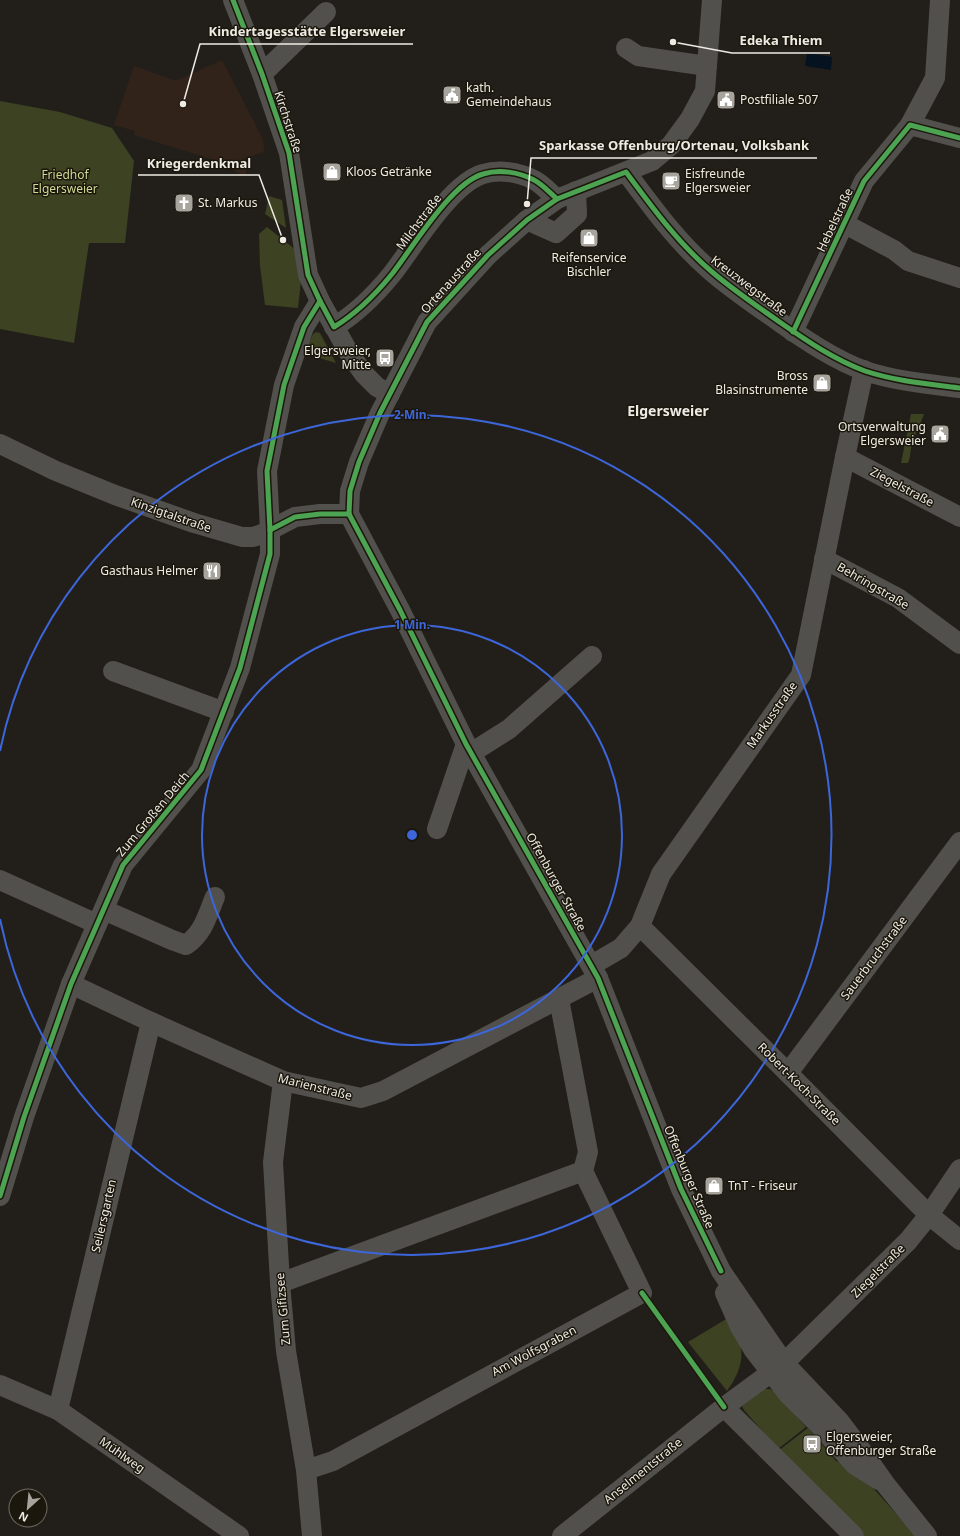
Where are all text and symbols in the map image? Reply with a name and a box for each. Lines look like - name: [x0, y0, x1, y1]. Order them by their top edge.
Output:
- callout: Kindertagesstätte Elgersweier: [200, 19, 413, 44]
- text: Kindertagesstätte Elgersweier: [209, 22, 406, 40]
- callout: Edeka Thiem: [732, 28, 830, 53]
- text: Edeka Thiem: [740, 31, 822, 49]
- place label: kath. Gemeindehaus: [466, 79, 552, 110]
- public building icon: kath. Gemeindehaus: [441, 84, 463, 106]
- street label: Kirchstraße: [270, 89, 307, 155]
- public building icon: Postfiliale 507: [715, 89, 737, 111]
- place label: Postfiliale 507: [740, 91, 818, 108]
- callout: Sparkasse Offenburg/Ortenau, Volksbank: [531, 133, 817, 158]
- text: Sparkasse Offenburg/Ortenau, Volksbank: [539, 136, 810, 154]
- callout: Kriegerdenkmal: [138, 150, 259, 175]
- text: Kriegerdenkmal: [147, 154, 251, 172]
- shop icon: Kloos Getränke: [321, 161, 343, 183]
- place label: Kloos Getränke: [346, 163, 432, 180]
- place label: Eisfreunde Elgersweier: [685, 165, 751, 196]
- park label: Friedhof Elgersweier: [32, 166, 98, 197]
- cafe icon: Eisfreunde Elgersweier: [660, 170, 682, 192]
- street label: Hebelstraße: [812, 185, 857, 255]
- street label: Milchstraße: [392, 190, 445, 253]
- church icon: St. Markus: [173, 192, 195, 214]
- place label: St. Markus: [198, 194, 258, 211]
- shop icon: Reifenservice Bischler: [578, 227, 600, 249]
- street label: Ortenaustraße: [417, 244, 485, 317]
- place label: Reifenservice Bischler: [552, 249, 627, 280]
- street label: Kreuzwegstraße: [708, 251, 791, 320]
- place label: Elgersweier, Mitte: [304, 342, 371, 373]
- bus stop icon: Elgersweier, Mitte: [374, 347, 396, 369]
- place label: Bross Blasinstrumente: [715, 367, 808, 398]
- shop icon: Bross Blasinstrumente: [811, 372, 833, 394]
- district label: Elgersweier: [627, 401, 710, 420]
- text: 2 Min.: [394, 406, 430, 423]
- place label: Ortsverwaltung Elgersweier: [838, 418, 926, 449]
- public building icon: Ortsverwaltung Elgersweier: [929, 423, 951, 445]
- street label: Ziegelstraße: [867, 463, 937, 511]
- street label: Kinzigtalstraße: [129, 493, 214, 536]
- street label: Behringstraße: [834, 558, 913, 613]
- restaurant icon: Gasthaus Helmer: [201, 560, 223, 582]
- place label: Gasthaus Helmer: [100, 562, 198, 579]
- text: 1 Min.: [394, 616, 430, 633]
- street label: Markusstraße: [742, 678, 801, 752]
- street label: Zum Großen Deich: [112, 768, 193, 860]
- centre of rings: [405, 828, 419, 842]
- street label: Offenburger Straße: [522, 829, 591, 934]
- street label: Sauerbruchstraße: [836, 912, 911, 1003]
- street label: Robert-Koch-Straße: [754, 1039, 845, 1129]
- street label: Marienstraße: [276, 1069, 354, 1104]
- street label: Offenburger Straße: [660, 1123, 719, 1231]
- shop icon: TnT - Friseur: [703, 1175, 725, 1197]
- place label: TnT - Friseur: [728, 1177, 797, 1194]
- street label: Seilersgarten: [87, 1178, 120, 1254]
- street label: Ziegelstraße: [847, 1240, 909, 1301]
- street label: Zum Gifizsee: [271, 1272, 294, 1346]
- street label: Am Wolfsgraben: [488, 1321, 579, 1380]
- place label: Elgersweier, Offenburger Straße: [826, 1428, 937, 1459]
- street label: Mühlweg: [96, 1433, 149, 1477]
- bus stop icon: Elgersweier, Offenburger Straße: [801, 1433, 823, 1455]
- street label: Anselmentstraße: [600, 1434, 686, 1508]
- north arrow: [8, 1488, 48, 1528]
- text: N: [16, 1509, 31, 1526]

